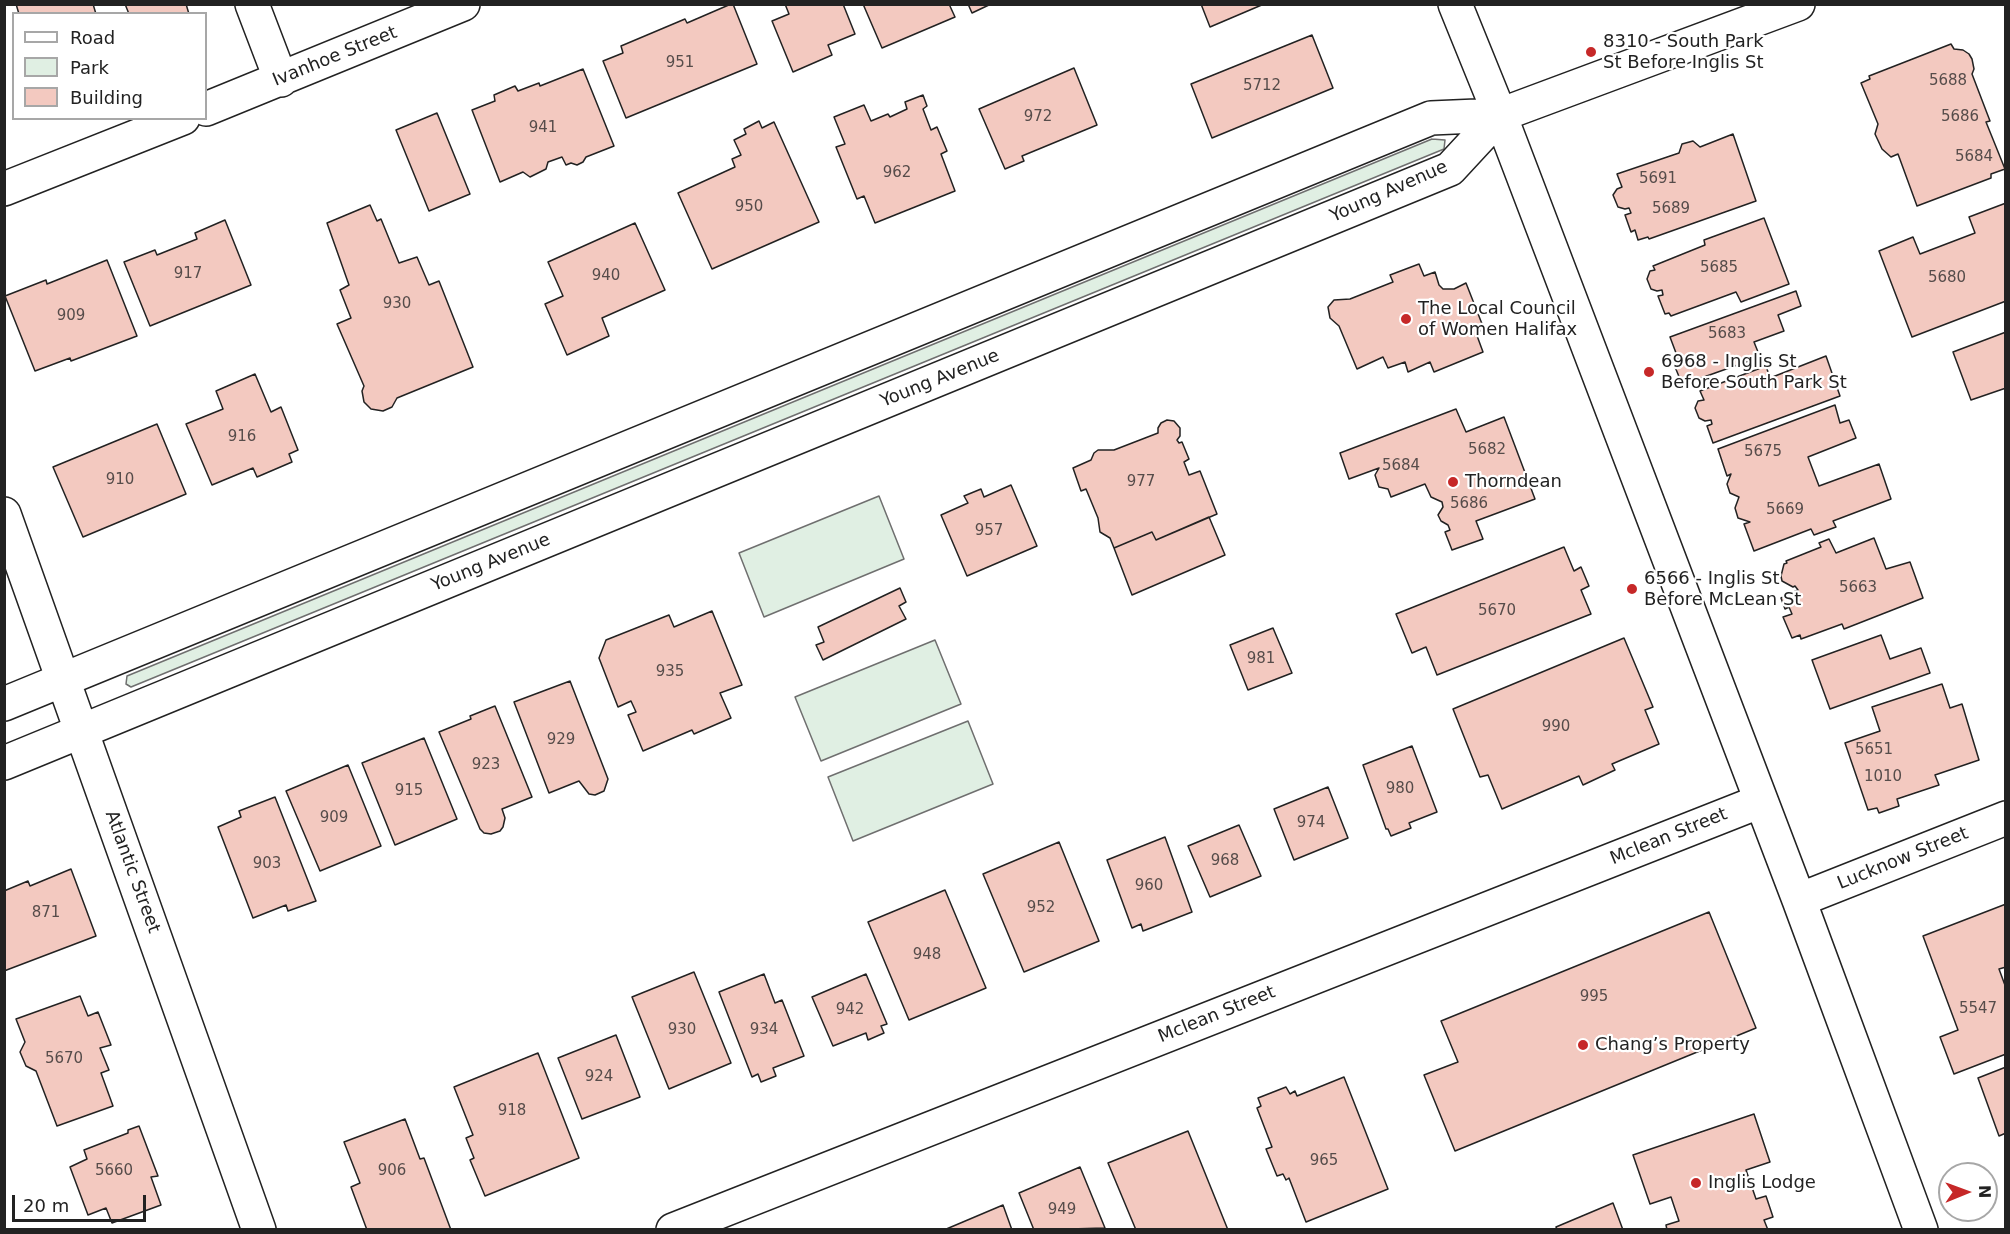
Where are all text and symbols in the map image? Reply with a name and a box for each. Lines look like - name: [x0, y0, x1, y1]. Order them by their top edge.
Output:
- legend: [12, 12, 207, 120]
- street label: Ivanhoe Street: [270, 22, 400, 92]
- text: Road: [70, 27, 115, 48]
- place label: 8310 - South Park St Before Inglis St: [1603, 31, 1764, 74]
- marker: 8310 - South Park St Before Inglis St: [1584, 45, 1598, 59]
- house number: 951: [666, 54, 694, 72]
- text: Park: [70, 57, 109, 78]
- house number: 5688: [1929, 72, 1967, 90]
- house number: 5712: [1243, 77, 1281, 95]
- text: Building: [70, 87, 143, 108]
- house number: 972: [1024, 108, 1052, 126]
- house number: 5686: [1941, 108, 1979, 126]
- house number: 941: [529, 119, 557, 137]
- house number: 5684: [1955, 148, 1993, 166]
- street label: Young Avenue: [1327, 156, 1451, 228]
- house number: 962: [883, 164, 911, 182]
- house number: 5691: [1639, 170, 1677, 188]
- house number: 950: [735, 198, 763, 216]
- house number: 5689: [1652, 200, 1690, 218]
- house number: 5685: [1700, 259, 1738, 277]
- house number: 917: [174, 265, 202, 283]
- house number: 940: [592, 267, 620, 285]
- house number: 5680: [1928, 269, 1966, 287]
- house number: 930: [383, 295, 411, 313]
- place label: The Local Council of Women Halifax: [1418, 298, 1577, 340]
- house number: 909: [57, 307, 85, 325]
- marker: The Local Council of Women Halifax: [1399, 312, 1413, 326]
- house number: 5683: [1708, 325, 1746, 343]
- street label: Young Avenue: [877, 345, 1003, 413]
- place label: 6968 - Inglis St Before South Park St: [1661, 351, 1847, 394]
- marker: 6968 - Inglis St Before South Park St: [1642, 365, 1656, 379]
- house number: 916: [228, 428, 256, 446]
- house number: 5682: [1468, 441, 1506, 459]
- house number: 5675: [1744, 443, 1782, 461]
- house number: 5684: [1382, 457, 1420, 475]
- house number: 910: [106, 471, 134, 489]
- place label: Thorndean: [1465, 471, 1562, 493]
- house number: 977: [1127, 473, 1155, 491]
- marker: Thorndean: [1446, 475, 1460, 489]
- house number: 5686: [1450, 495, 1488, 513]
- house number: 5669: [1766, 501, 1804, 519]
- house number: 957: [975, 522, 1003, 540]
- street label: Young Avenue: [428, 529, 554, 597]
- place label: 6566 - Inglis St Before McLean St: [1644, 568, 1801, 610]
- house number: 5663: [1839, 579, 1877, 597]
- marker: 6566 - Inglis St Before McLean St: [1625, 582, 1639, 596]
- house number: 5670: [1478, 602, 1516, 620]
- house number: 981: [1247, 650, 1275, 668]
- house number: 935: [656, 663, 684, 681]
- house number: 990: [1542, 718, 1570, 736]
- house number: 929: [547, 731, 575, 749]
- house number: 5651: [1855, 741, 1893, 759]
- house number: 923: [472, 756, 500, 774]
- house number: 1010: [1864, 768, 1902, 786]
- house number: 980: [1386, 780, 1414, 798]
- house number: 915: [395, 782, 423, 800]
- street label: Mclean Street: [1607, 804, 1731, 870]
- street label: Atlantic Street: [100, 808, 164, 936]
- house number: 909: [320, 809, 348, 827]
- house number: 974: [1297, 814, 1325, 832]
- street label: Lucknow Street: [1835, 823, 1971, 895]
- house number: 968: [1211, 852, 1239, 870]
- house number: 903: [253, 855, 281, 873]
- house number: 960: [1135, 877, 1163, 895]
- house number: 952: [1027, 899, 1055, 917]
- house number: 871: [32, 904, 60, 922]
- house number: 948: [913, 946, 941, 964]
- street label: Mclean Street: [1155, 982, 1279, 1048]
- house number: 995: [1580, 988, 1608, 1006]
- house number: 5547: [1959, 1000, 1997, 1018]
- house number: 942: [836, 1001, 864, 1019]
- house number: 930: [668, 1021, 696, 1039]
- house number: 934: [750, 1021, 778, 1039]
- place label: Chang’s Property: [1595, 1034, 1750, 1056]
- marker: Chang’s Property: [1576, 1038, 1590, 1052]
- house number: 5670: [45, 1050, 83, 1068]
- house number: 924: [585, 1068, 613, 1086]
- house number: 918: [498, 1102, 526, 1120]
- house number: 965: [1310, 1152, 1338, 1170]
- house number: 5660: [95, 1162, 133, 1180]
- house number: 906: [378, 1162, 406, 1180]
- north arrow: [1938, 1162, 1998, 1222]
- place label: Inglis Lodge: [1708, 1172, 1816, 1194]
- marker: Inglis Lodge: [1689, 1176, 1703, 1190]
- scale bar: [15, 1183, 148, 1221]
- text: N: [1975, 1185, 1994, 1199]
- text: 20 m: [23, 1195, 69, 1216]
- house number: 949: [1048, 1201, 1076, 1219]

